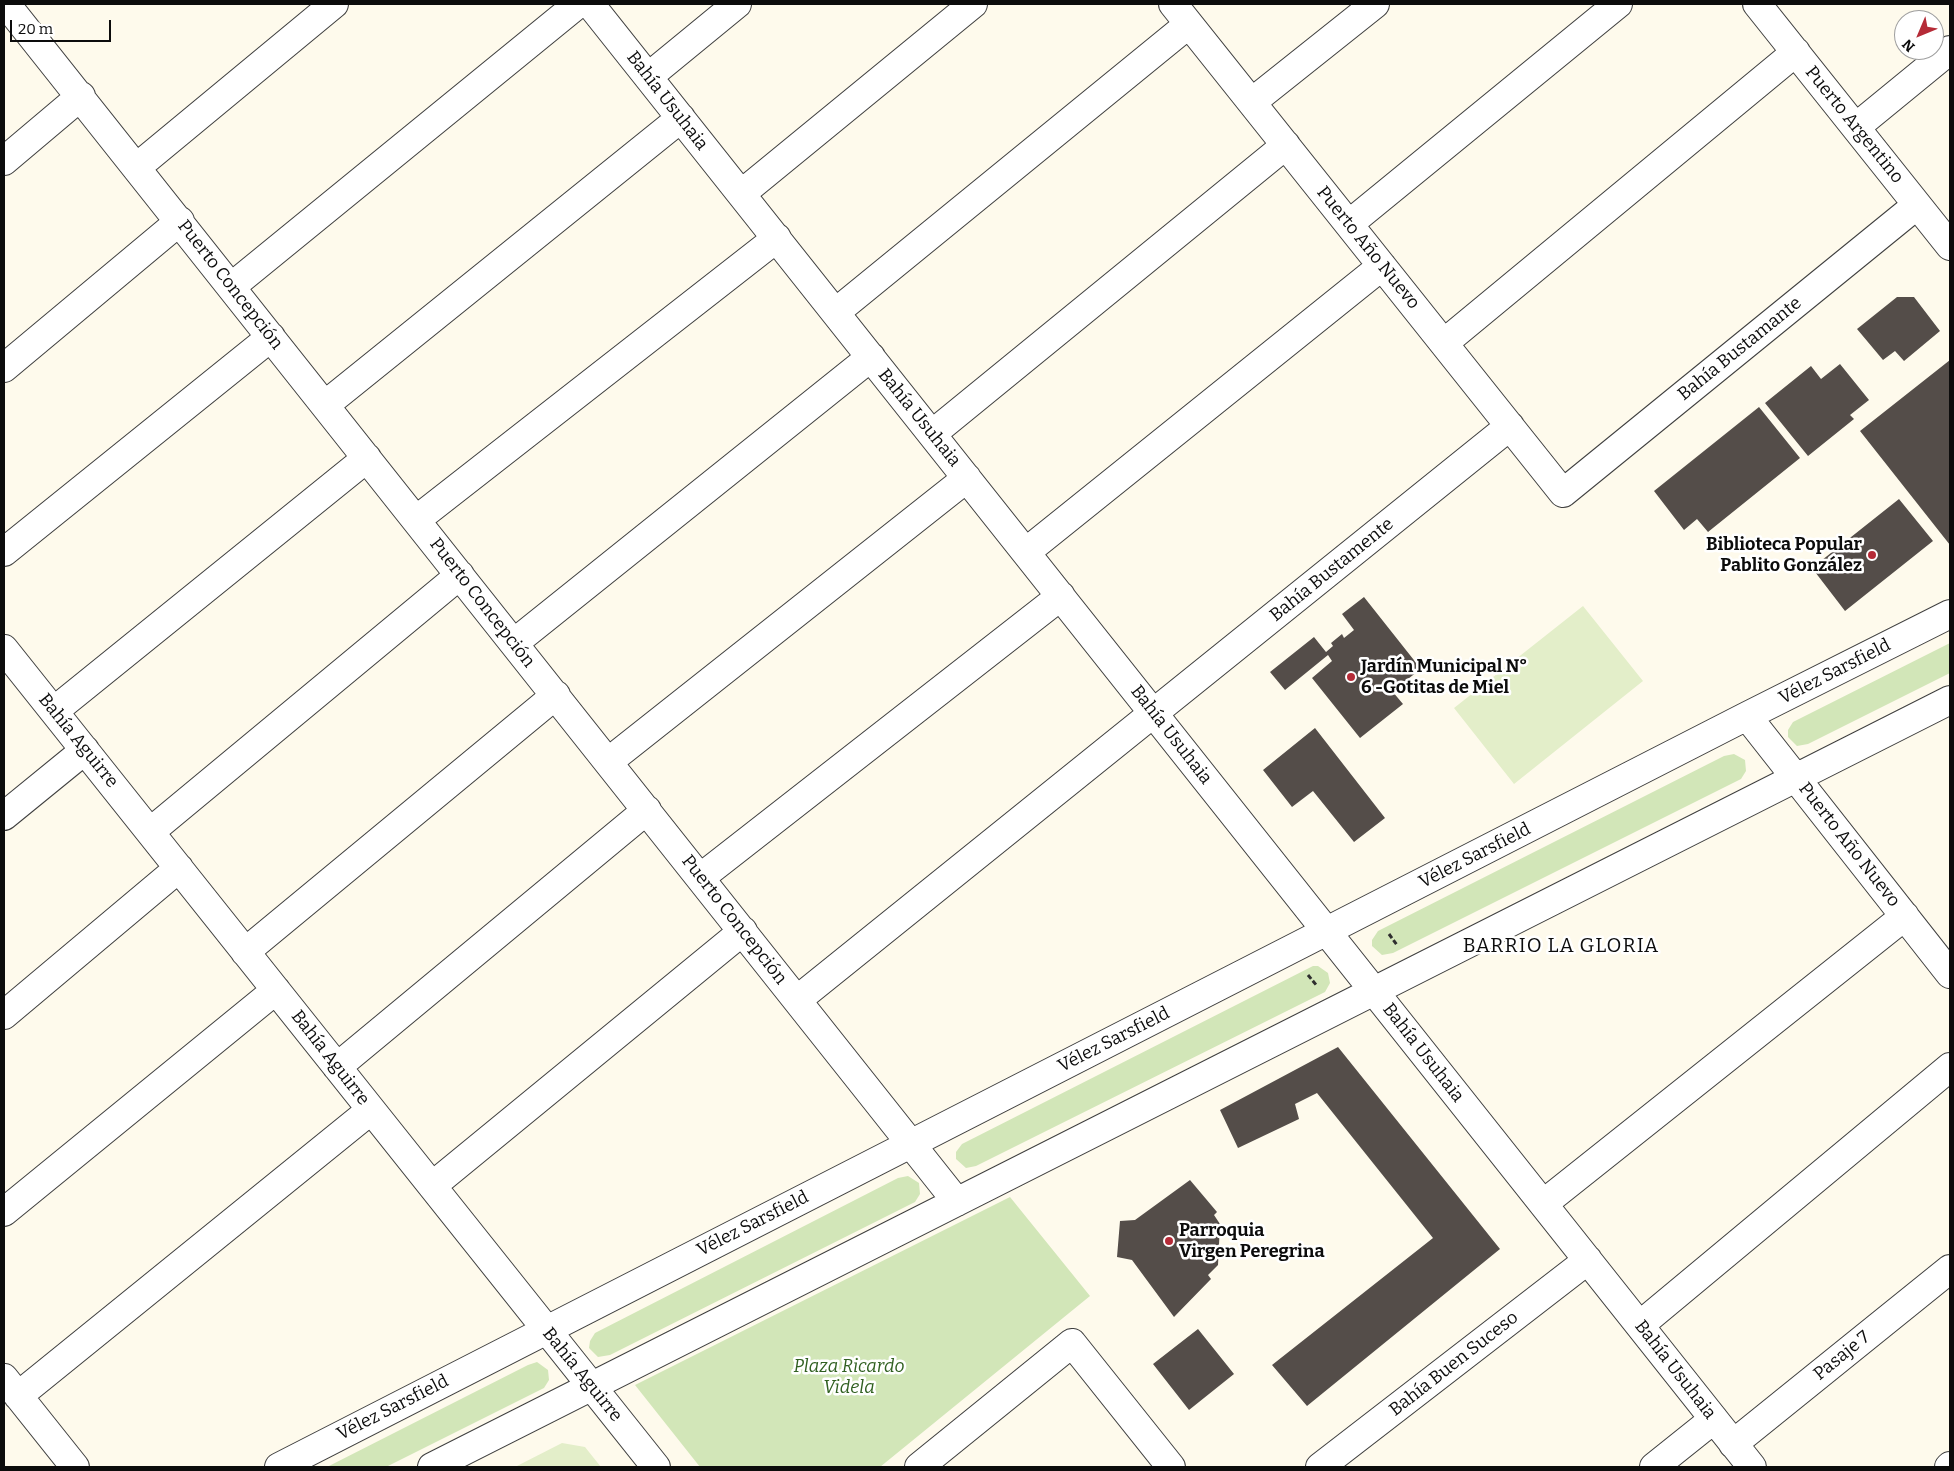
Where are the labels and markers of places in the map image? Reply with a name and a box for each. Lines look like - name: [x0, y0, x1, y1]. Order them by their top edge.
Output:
- place label: Biblioteca Popular Pablito González: [1706, 534, 1862, 576]
- marker: Biblioteca Popular Pablito González: [1866, 549, 1878, 561]
- place label: Jardín Municipal N° 6 -Gotitas de Miel: [1361, 656, 1527, 699]
- marker: Jardín Municipal N° 6 -Gotitas de Miel: [1345, 671, 1357, 683]
- place label: Parroquia Virgen Peregrina: [1179, 1220, 1325, 1262]
- marker: Parroquia Virgen Peregrina: [1163, 1235, 1175, 1247]

